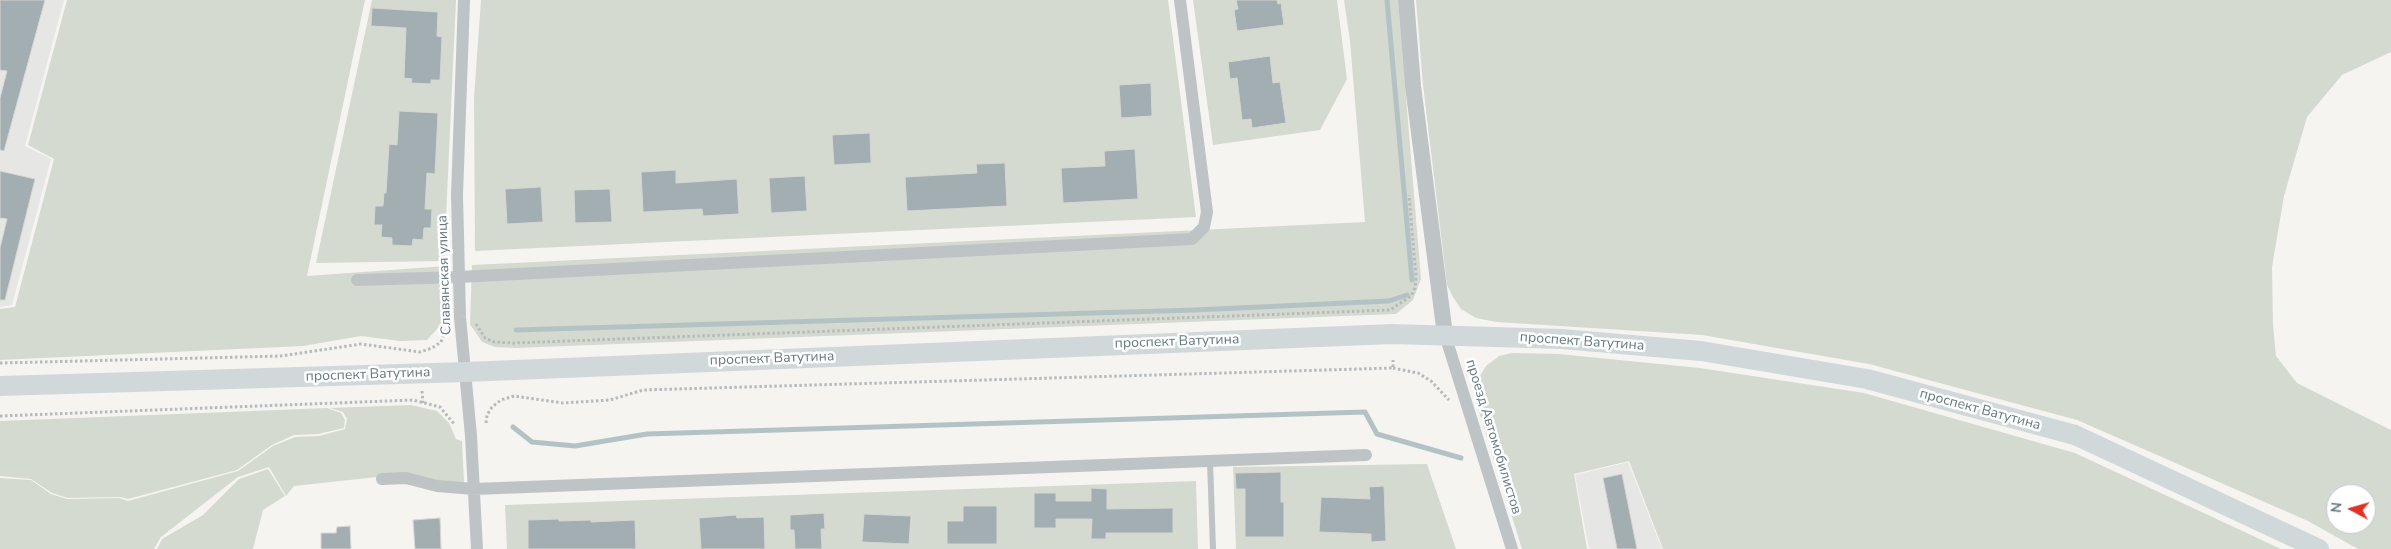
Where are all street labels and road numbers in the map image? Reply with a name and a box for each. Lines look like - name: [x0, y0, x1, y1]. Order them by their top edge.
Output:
- street label: Славянская улица: [435, 215, 455, 335]
- street label: проспект Ватутина: [1519, 329, 1645, 355]
- street label: проспект Ватутина: [1114, 331, 1240, 353]
- street label: проспект Ватутина: [709, 348, 835, 370]
- street label: проезд Автомобилистов: [1461, 358, 1525, 516]
- street label: проспект Ватутина: [305, 364, 431, 386]
- street label: проспект Ватутина: [1918, 386, 2042, 434]

